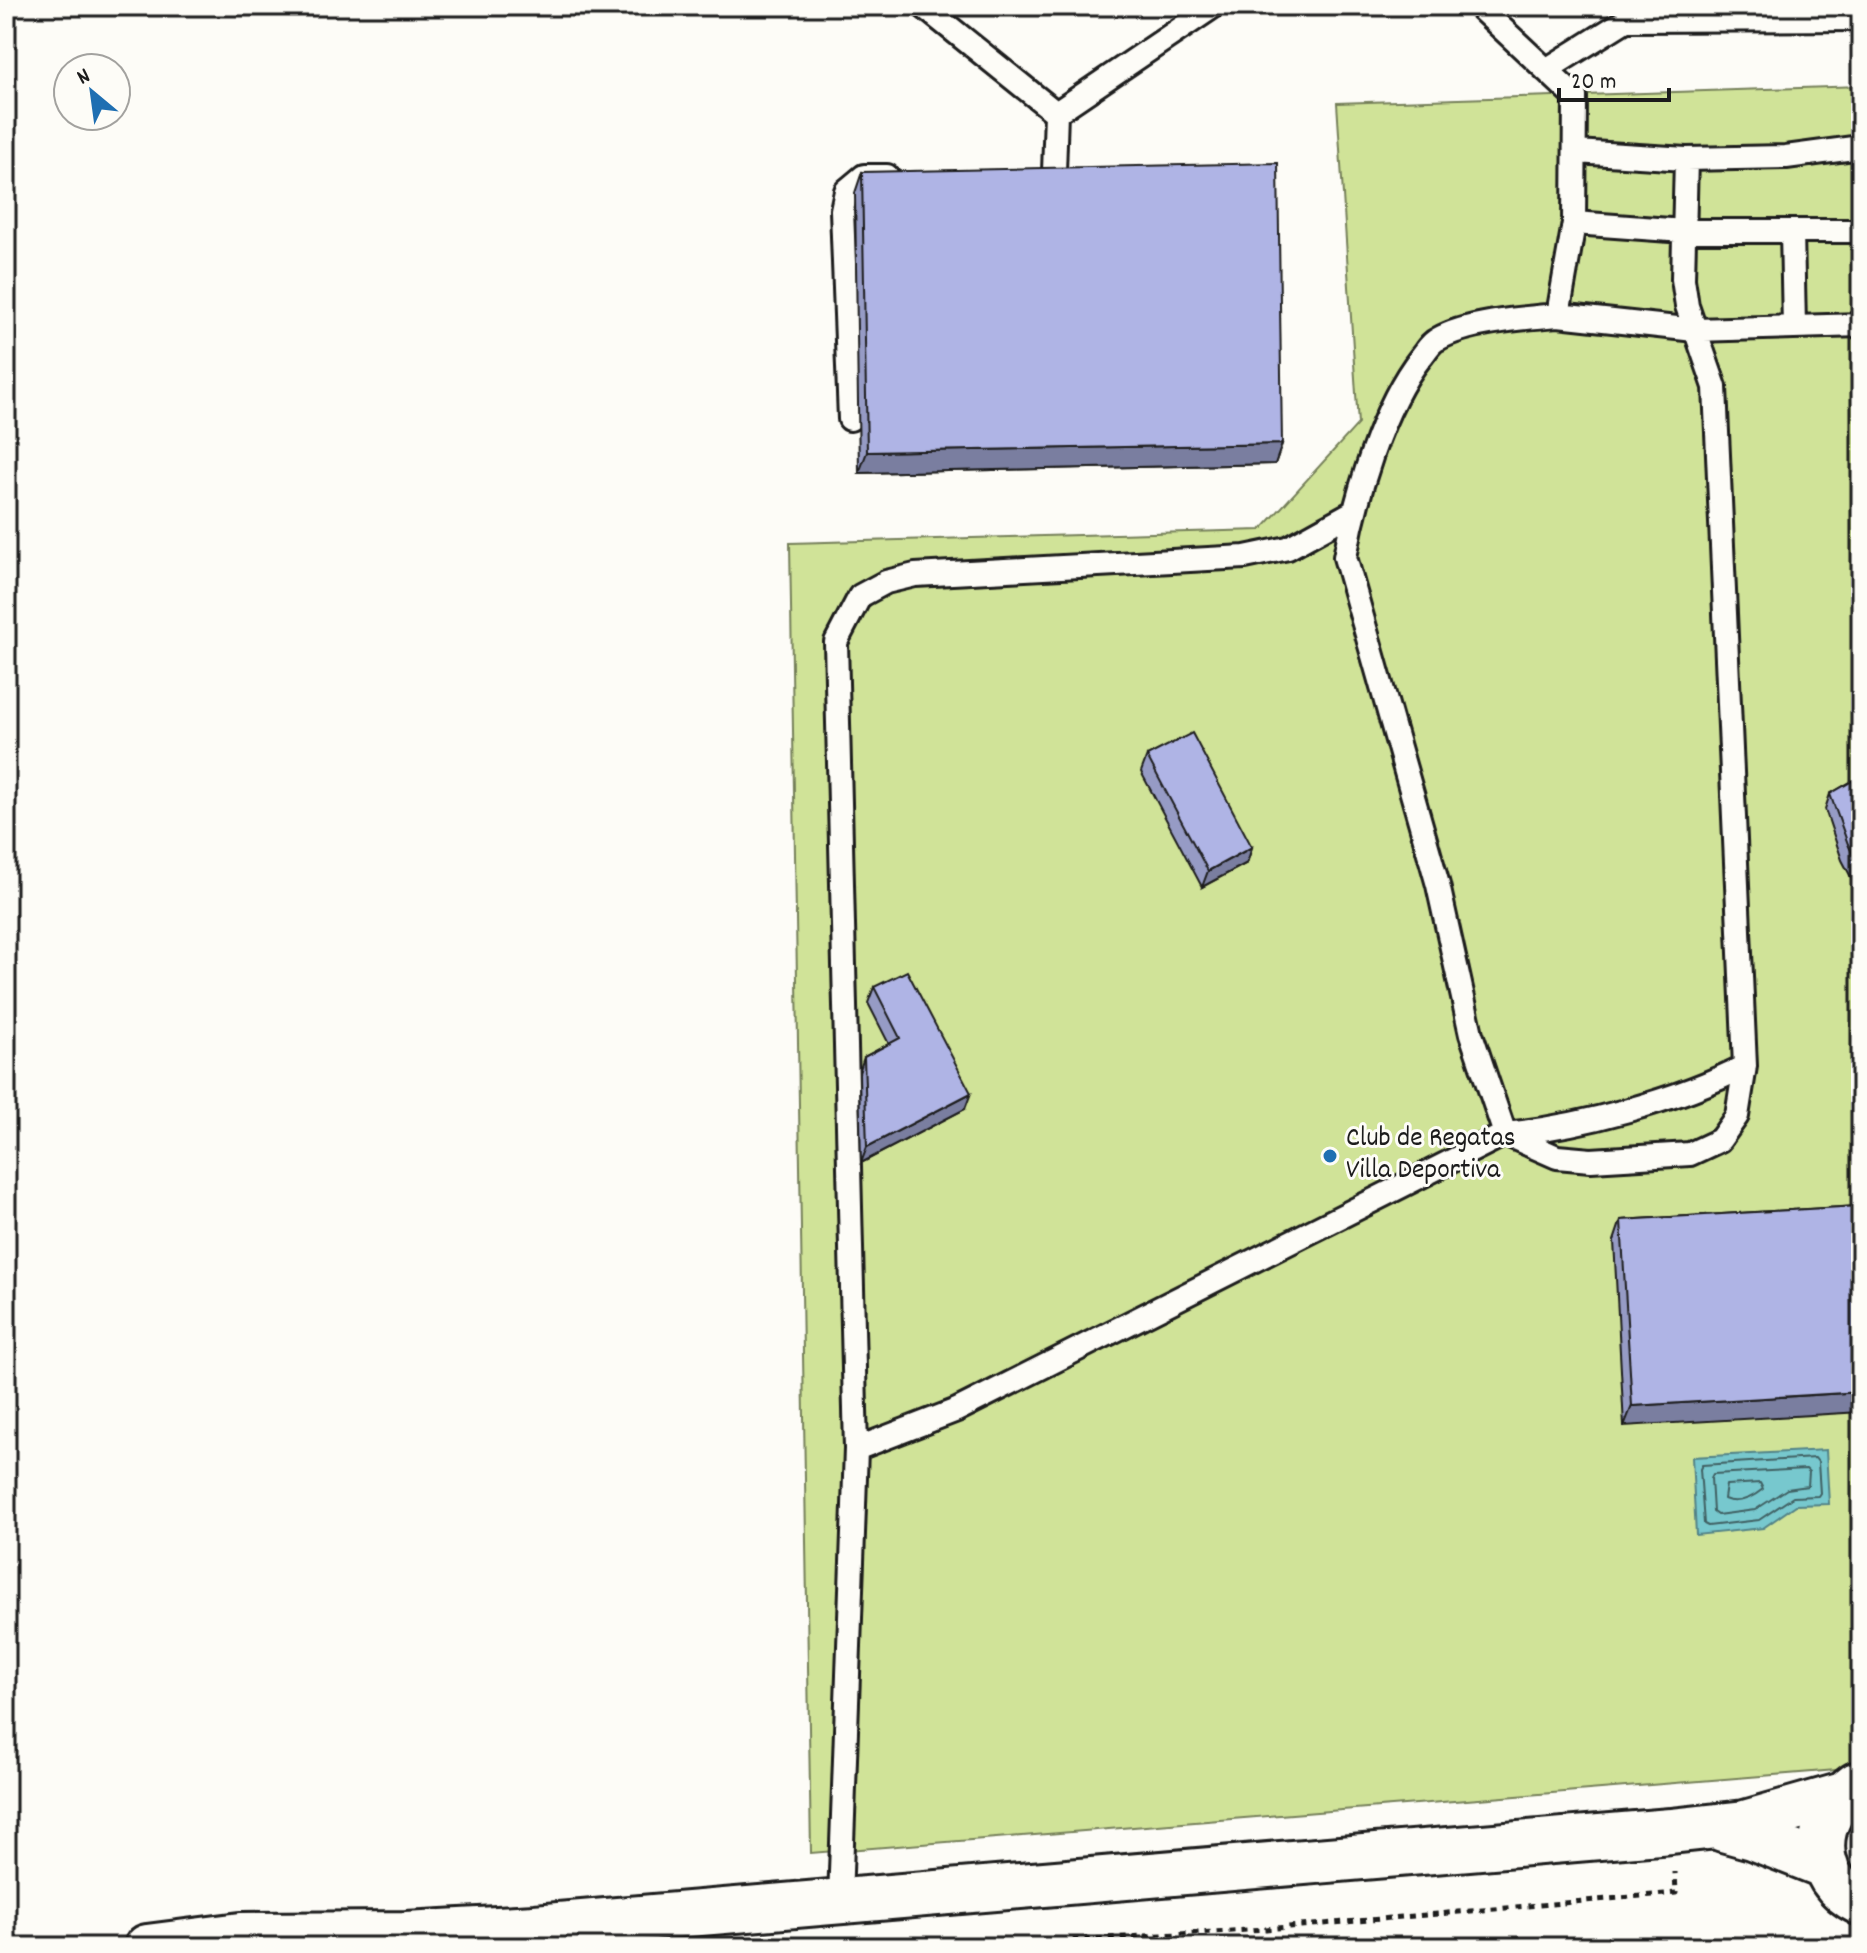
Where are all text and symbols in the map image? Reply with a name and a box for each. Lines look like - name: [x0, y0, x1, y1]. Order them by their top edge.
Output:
- north arrow: [52, 52, 132, 132]
- scale bar: [1559, 52, 1669, 102]
- text: N: [72, 61, 96, 94]
- text: 20 m: [1571, 66, 1617, 100]
- place label: Club de Regatas Villa Deportiva: [1346, 1120, 1516, 1192]
- marker: Club de Regatas Villa Deportiva: [1321, 1147, 1339, 1165]

